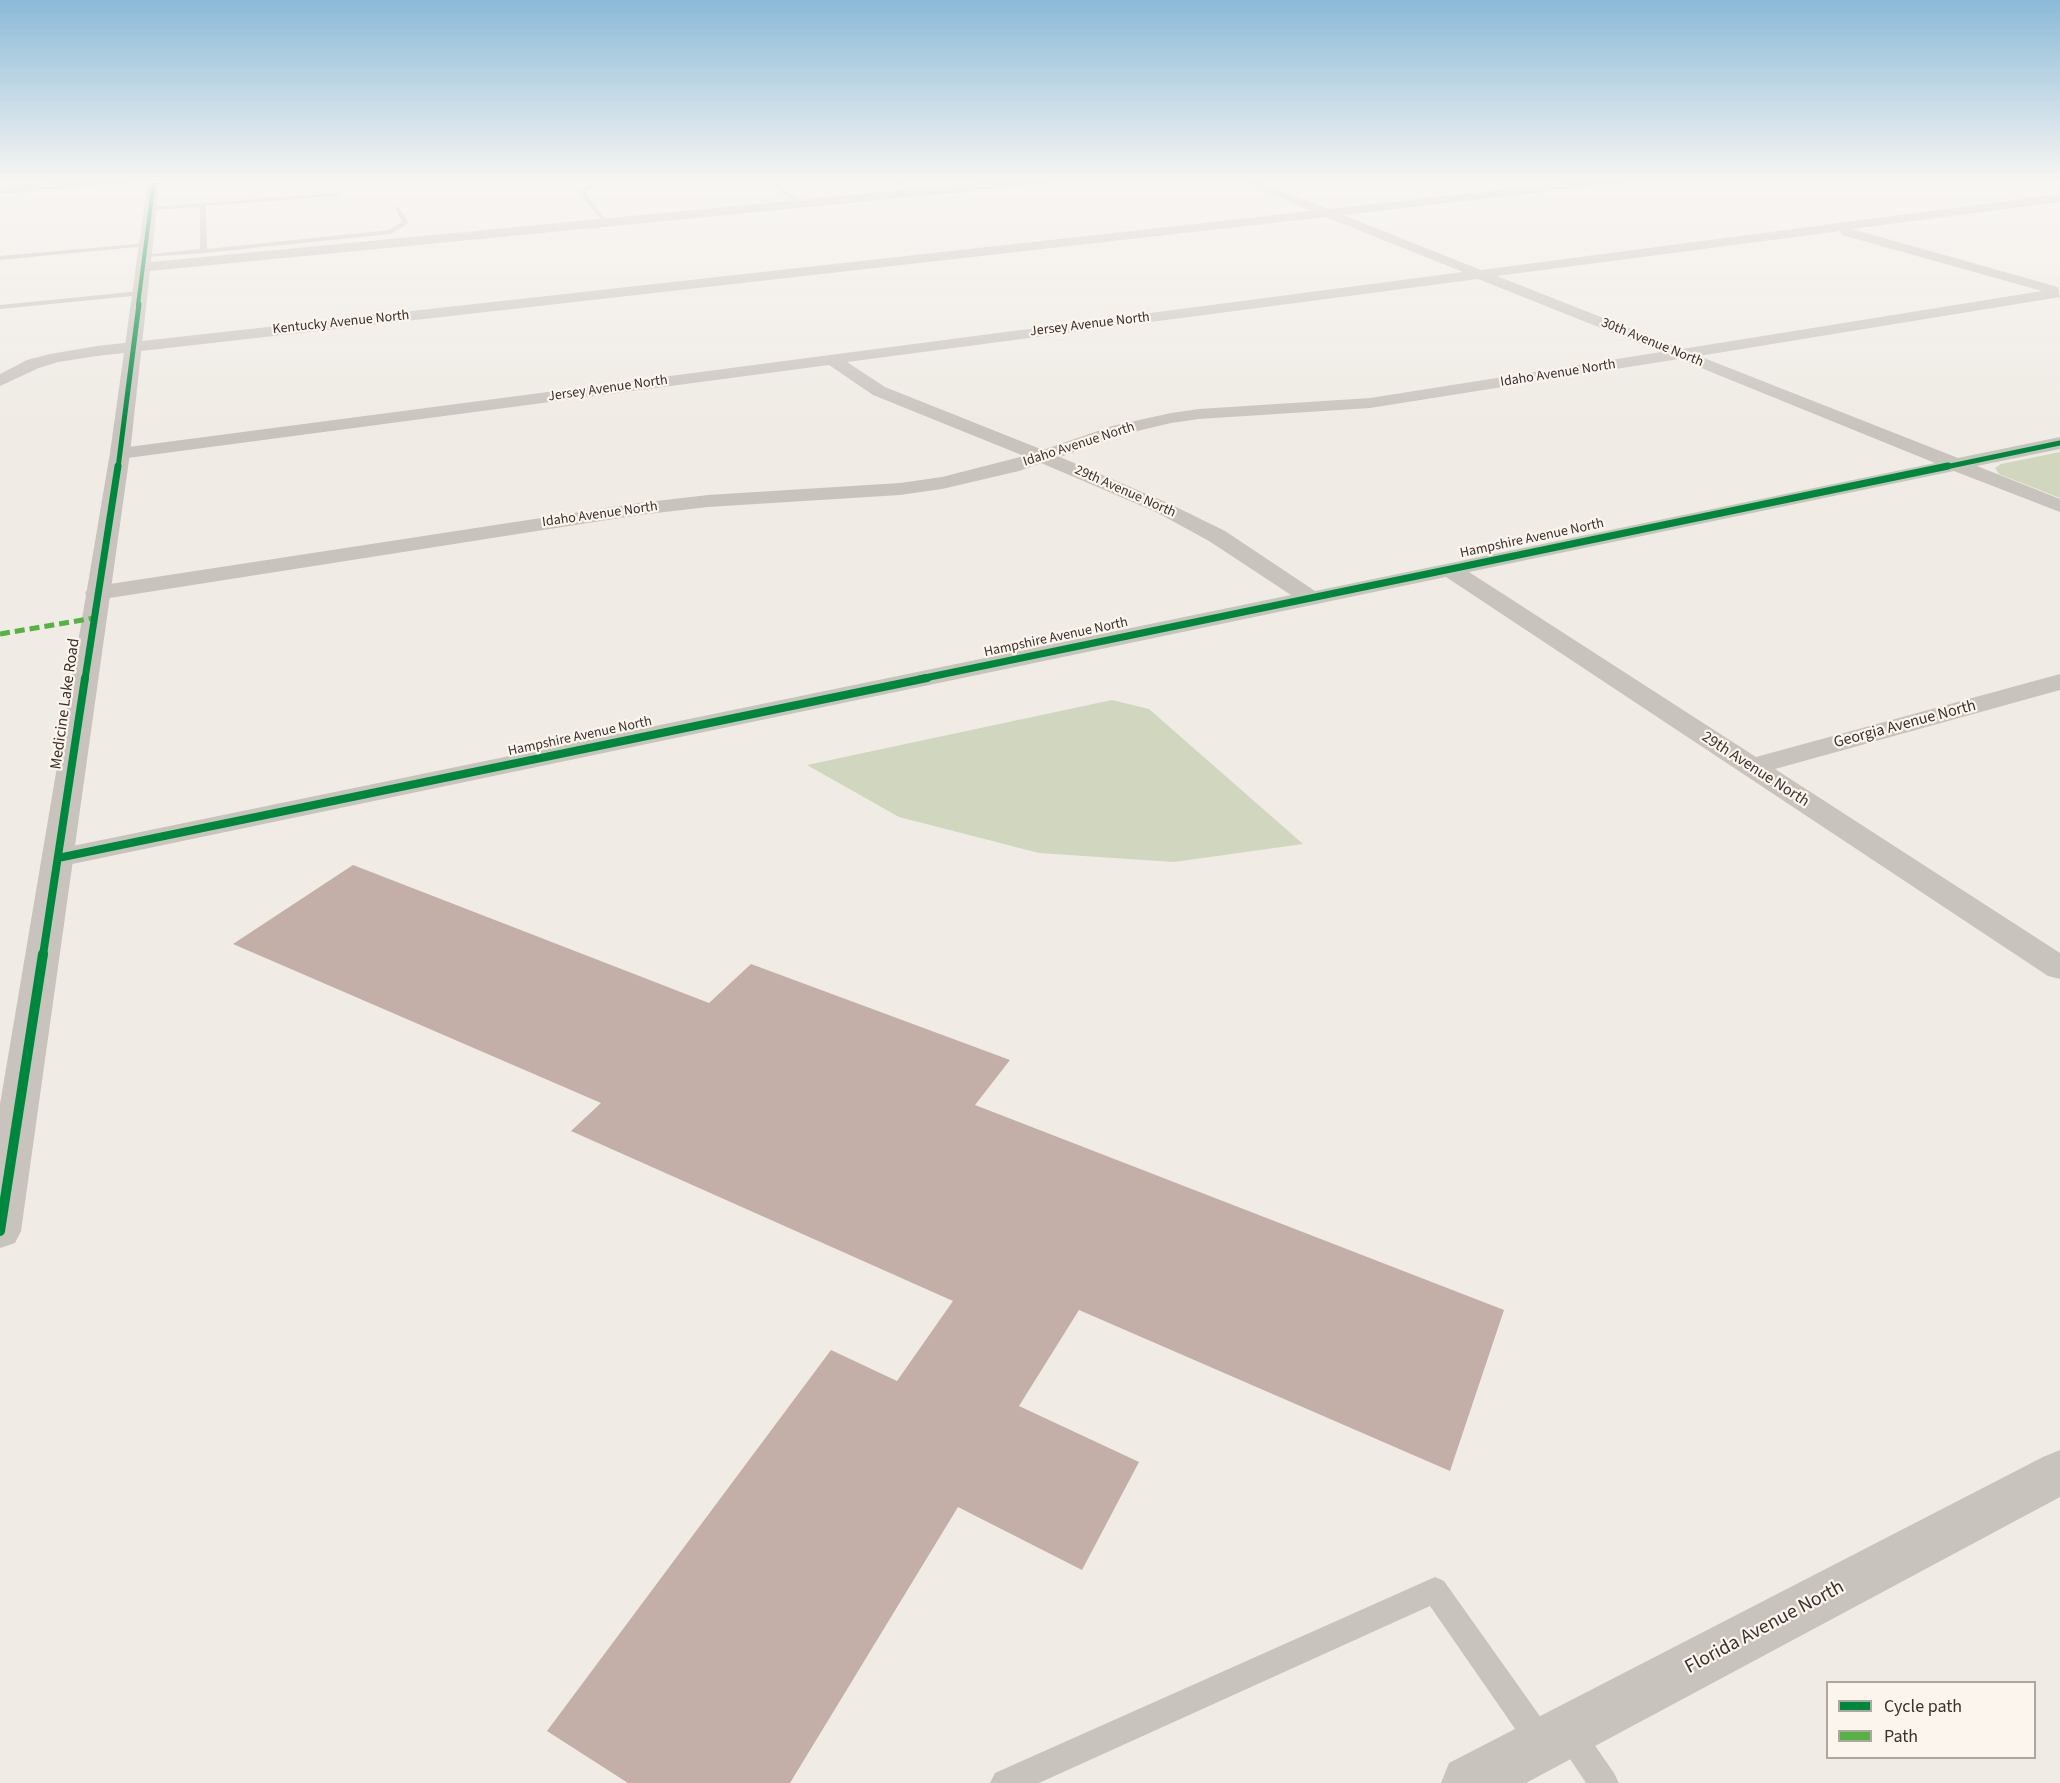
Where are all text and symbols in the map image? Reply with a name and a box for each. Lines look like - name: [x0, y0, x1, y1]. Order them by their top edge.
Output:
- street label: Kentucky Avenue North: [272, 307, 410, 339]
- street label: Jersey Avenue North: [1029, 309, 1151, 341]
- street label: 30th Avenue North: [1598, 315, 1706, 371]
- street label: Idaho Avenue North: [1499, 357, 1617, 391]
- street label: Jersey Avenue North: [547, 372, 669, 406]
- street label: Idaho Avenue North: [1021, 419, 1137, 471]
- street label: 29th Avenue North: [1072, 462, 1178, 522]
- street label: Idaho Avenue North: [541, 499, 659, 531]
- street label: Hampshire Avenue North: [1458, 516, 1606, 562]
- street label: Hampshire Avenue North: [982, 615, 1130, 661]
- street label: Medicine Lake Road: [47, 637, 85, 771]
- street label: Georgia Avenue North: [1832, 697, 1978, 753]
- street label: Hampshire Avenue North: [506, 714, 654, 760]
- street label: 29th Avenue North: [1698, 728, 1812, 812]
- street label: Florida Avenue North: [1681, 1576, 1849, 1680]
- legend: [1826, 1681, 2036, 1759]
- text: Cycle path: [1884, 1694, 1962, 1719]
- text: Path: [1884, 1724, 1918, 1749]

